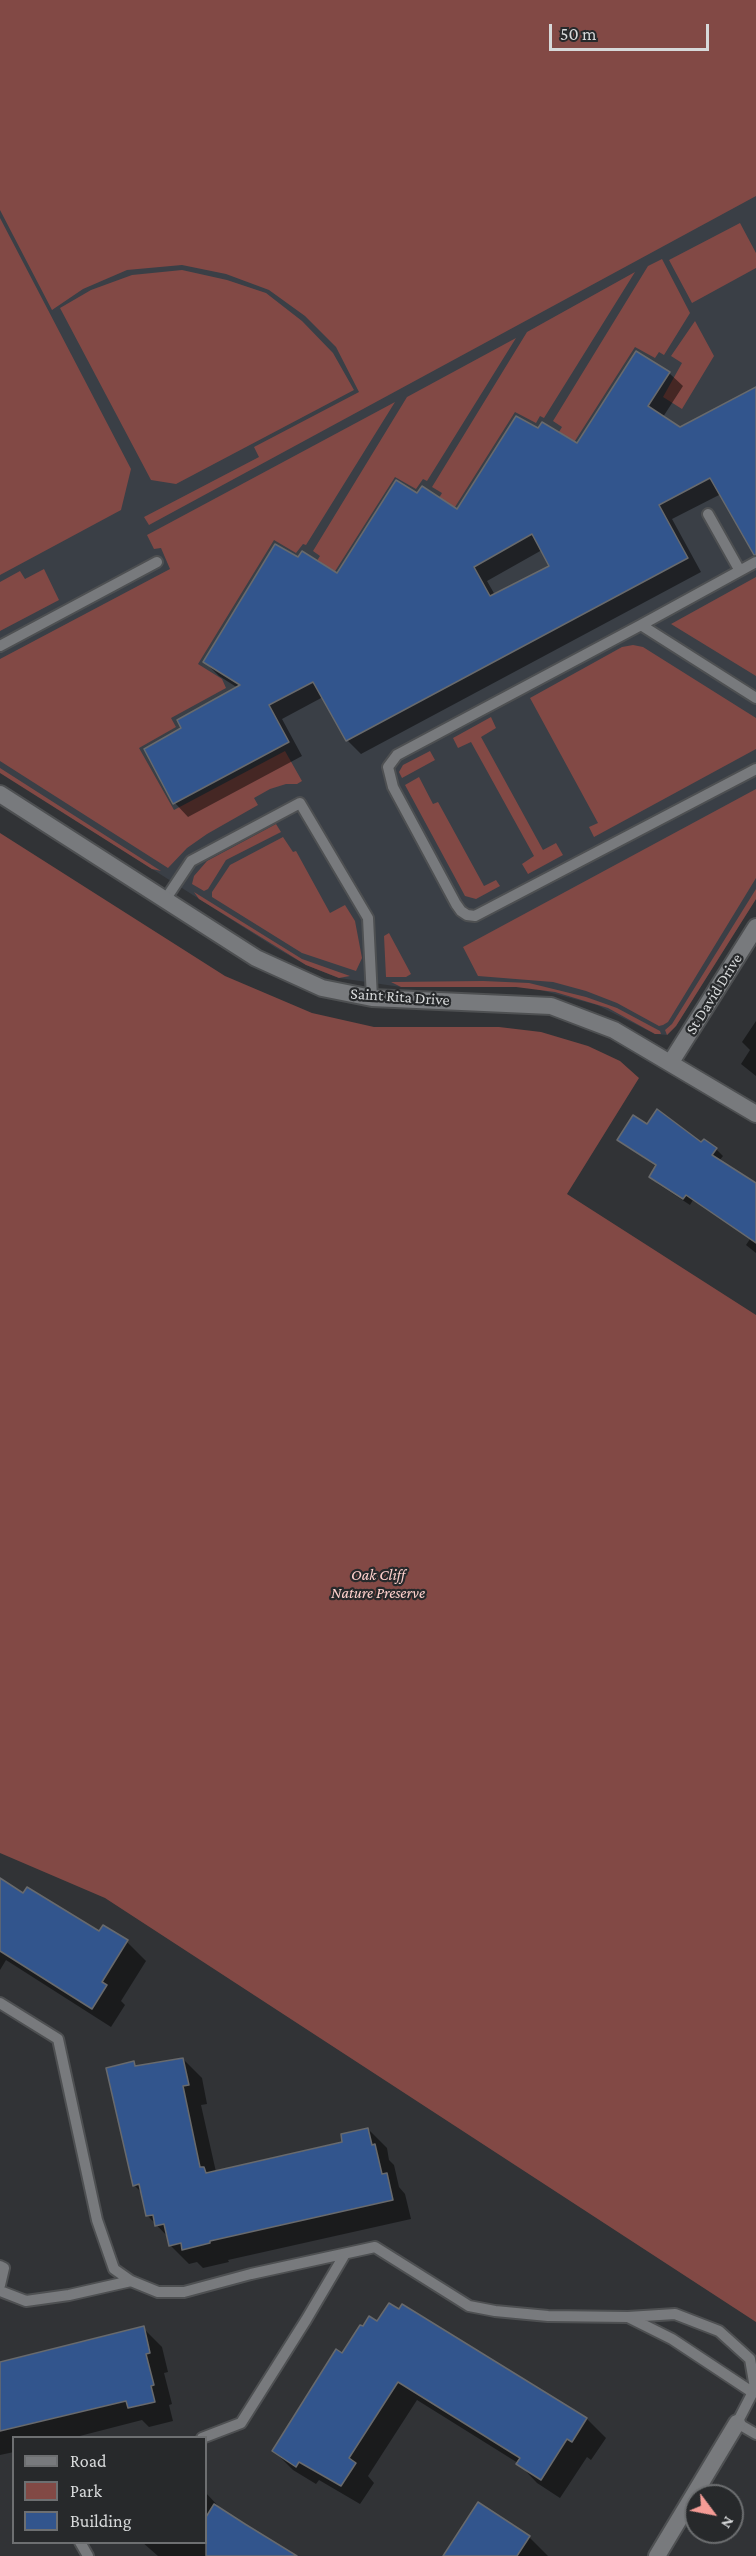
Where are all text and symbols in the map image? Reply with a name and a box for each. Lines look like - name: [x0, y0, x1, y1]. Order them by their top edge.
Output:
- scale bar: [552, 12, 712, 50]
- text: 50 m: [560, 24, 597, 44]
- street label: St David Drive: [682, 950, 746, 1038]
- street label: Saint Rita Drive: [350, 984, 450, 1010]
- park label: Oak Cliff Nature Preserve: [331, 1565, 425, 1603]
- legend: [12, 2436, 207, 2544]
- text: Road: [70, 2451, 107, 2471]
- text: Park: [70, 2481, 102, 2501]
- north arrow: [684, 2484, 744, 2544]
- text: Building: [70, 2511, 131, 2531]
- text: N: [718, 2514, 738, 2532]

